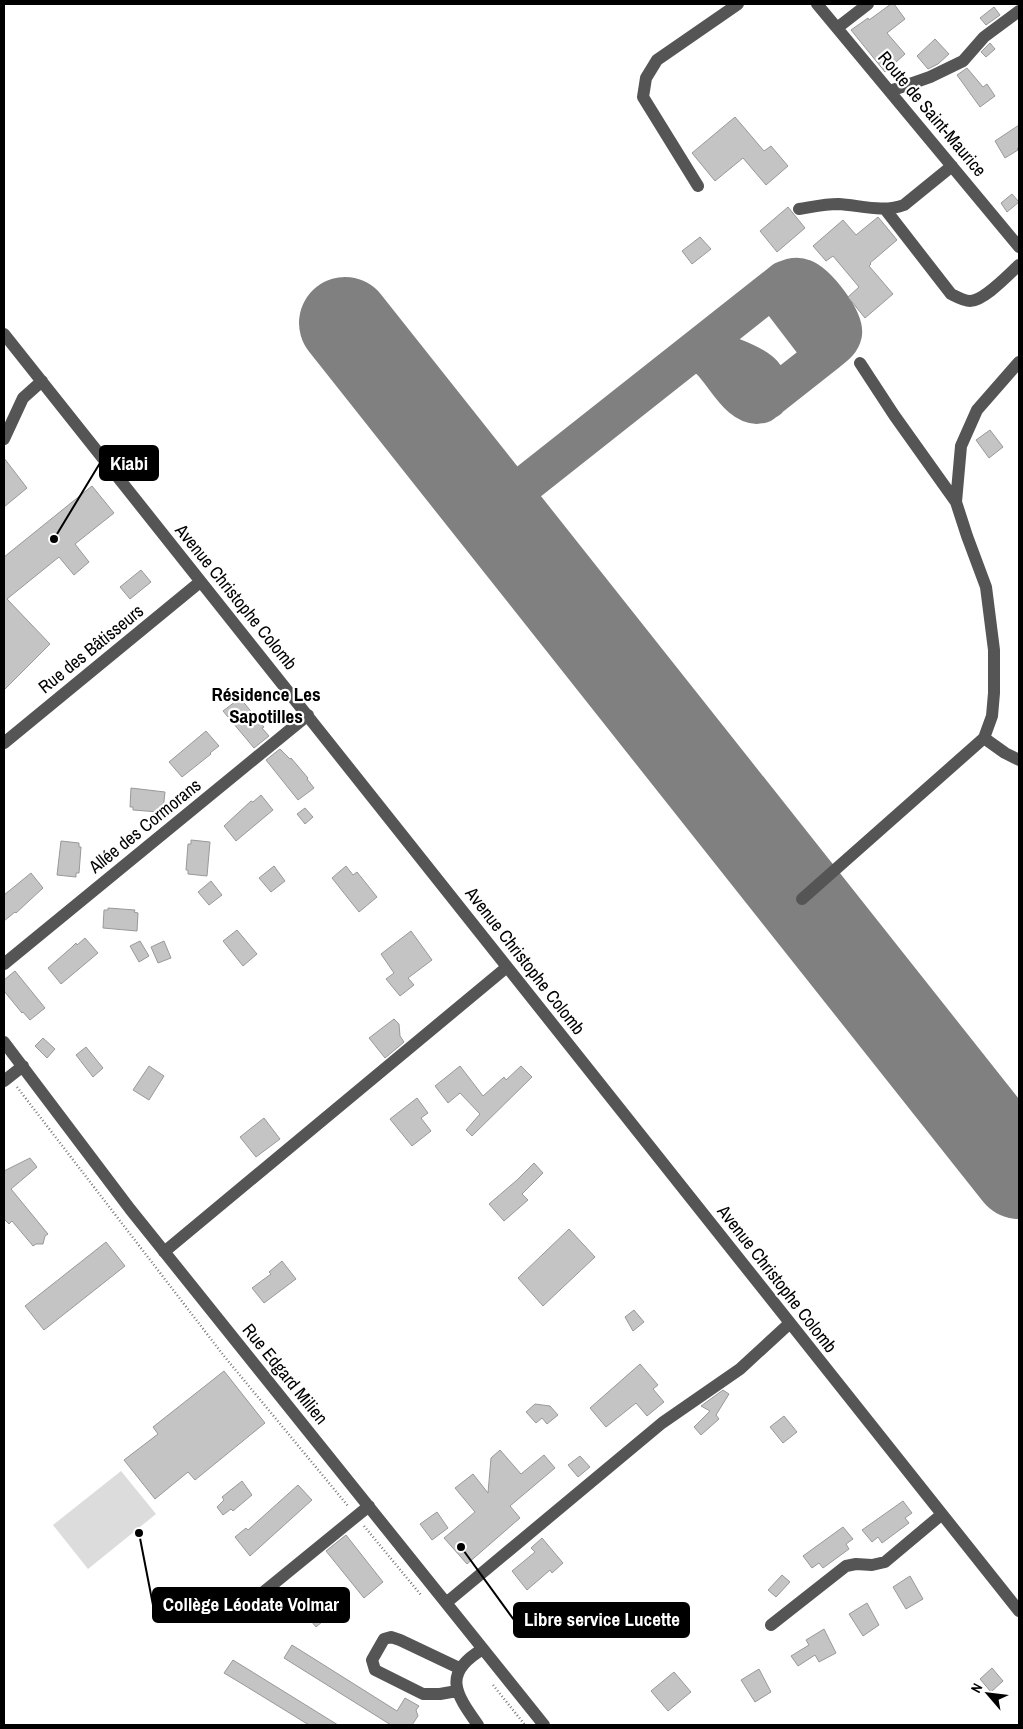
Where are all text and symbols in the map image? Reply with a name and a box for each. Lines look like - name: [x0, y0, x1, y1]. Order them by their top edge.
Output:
- street label: Route de Saint-Maurice: [872, 46, 992, 182]
- callout: Kiabi: [100, 446, 158, 480]
- text: Kiabi: [110, 450, 148, 476]
- street label: Avenue Christophe Colomb: [169, 518, 303, 675]
- street label: Rue des Bâtisseurs: [33, 598, 149, 699]
- district label: Résidence Les Sapotilles: [211, 681, 321, 729]
- street label: Allée des Cormorans: [82, 773, 206, 879]
- street label: Avenue Christophe Colomb: [459, 881, 591, 1040]
- street label: Avenue Christophe Colomb: [711, 1199, 843, 1358]
- street label: Rue Edgard Milien: [237, 1318, 334, 1429]
- callout: Collège Léodate Volmar: [153, 1588, 349, 1622]
- text: Collège Léodate Volmar: [163, 1591, 339, 1617]
- callout: Libre service Lucette: [514, 1603, 689, 1637]
- text: Libre service Lucette: [524, 1606, 680, 1632]
- north arrow: [963, 1669, 1013, 1719]
- text: N: [967, 1680, 986, 1696]

